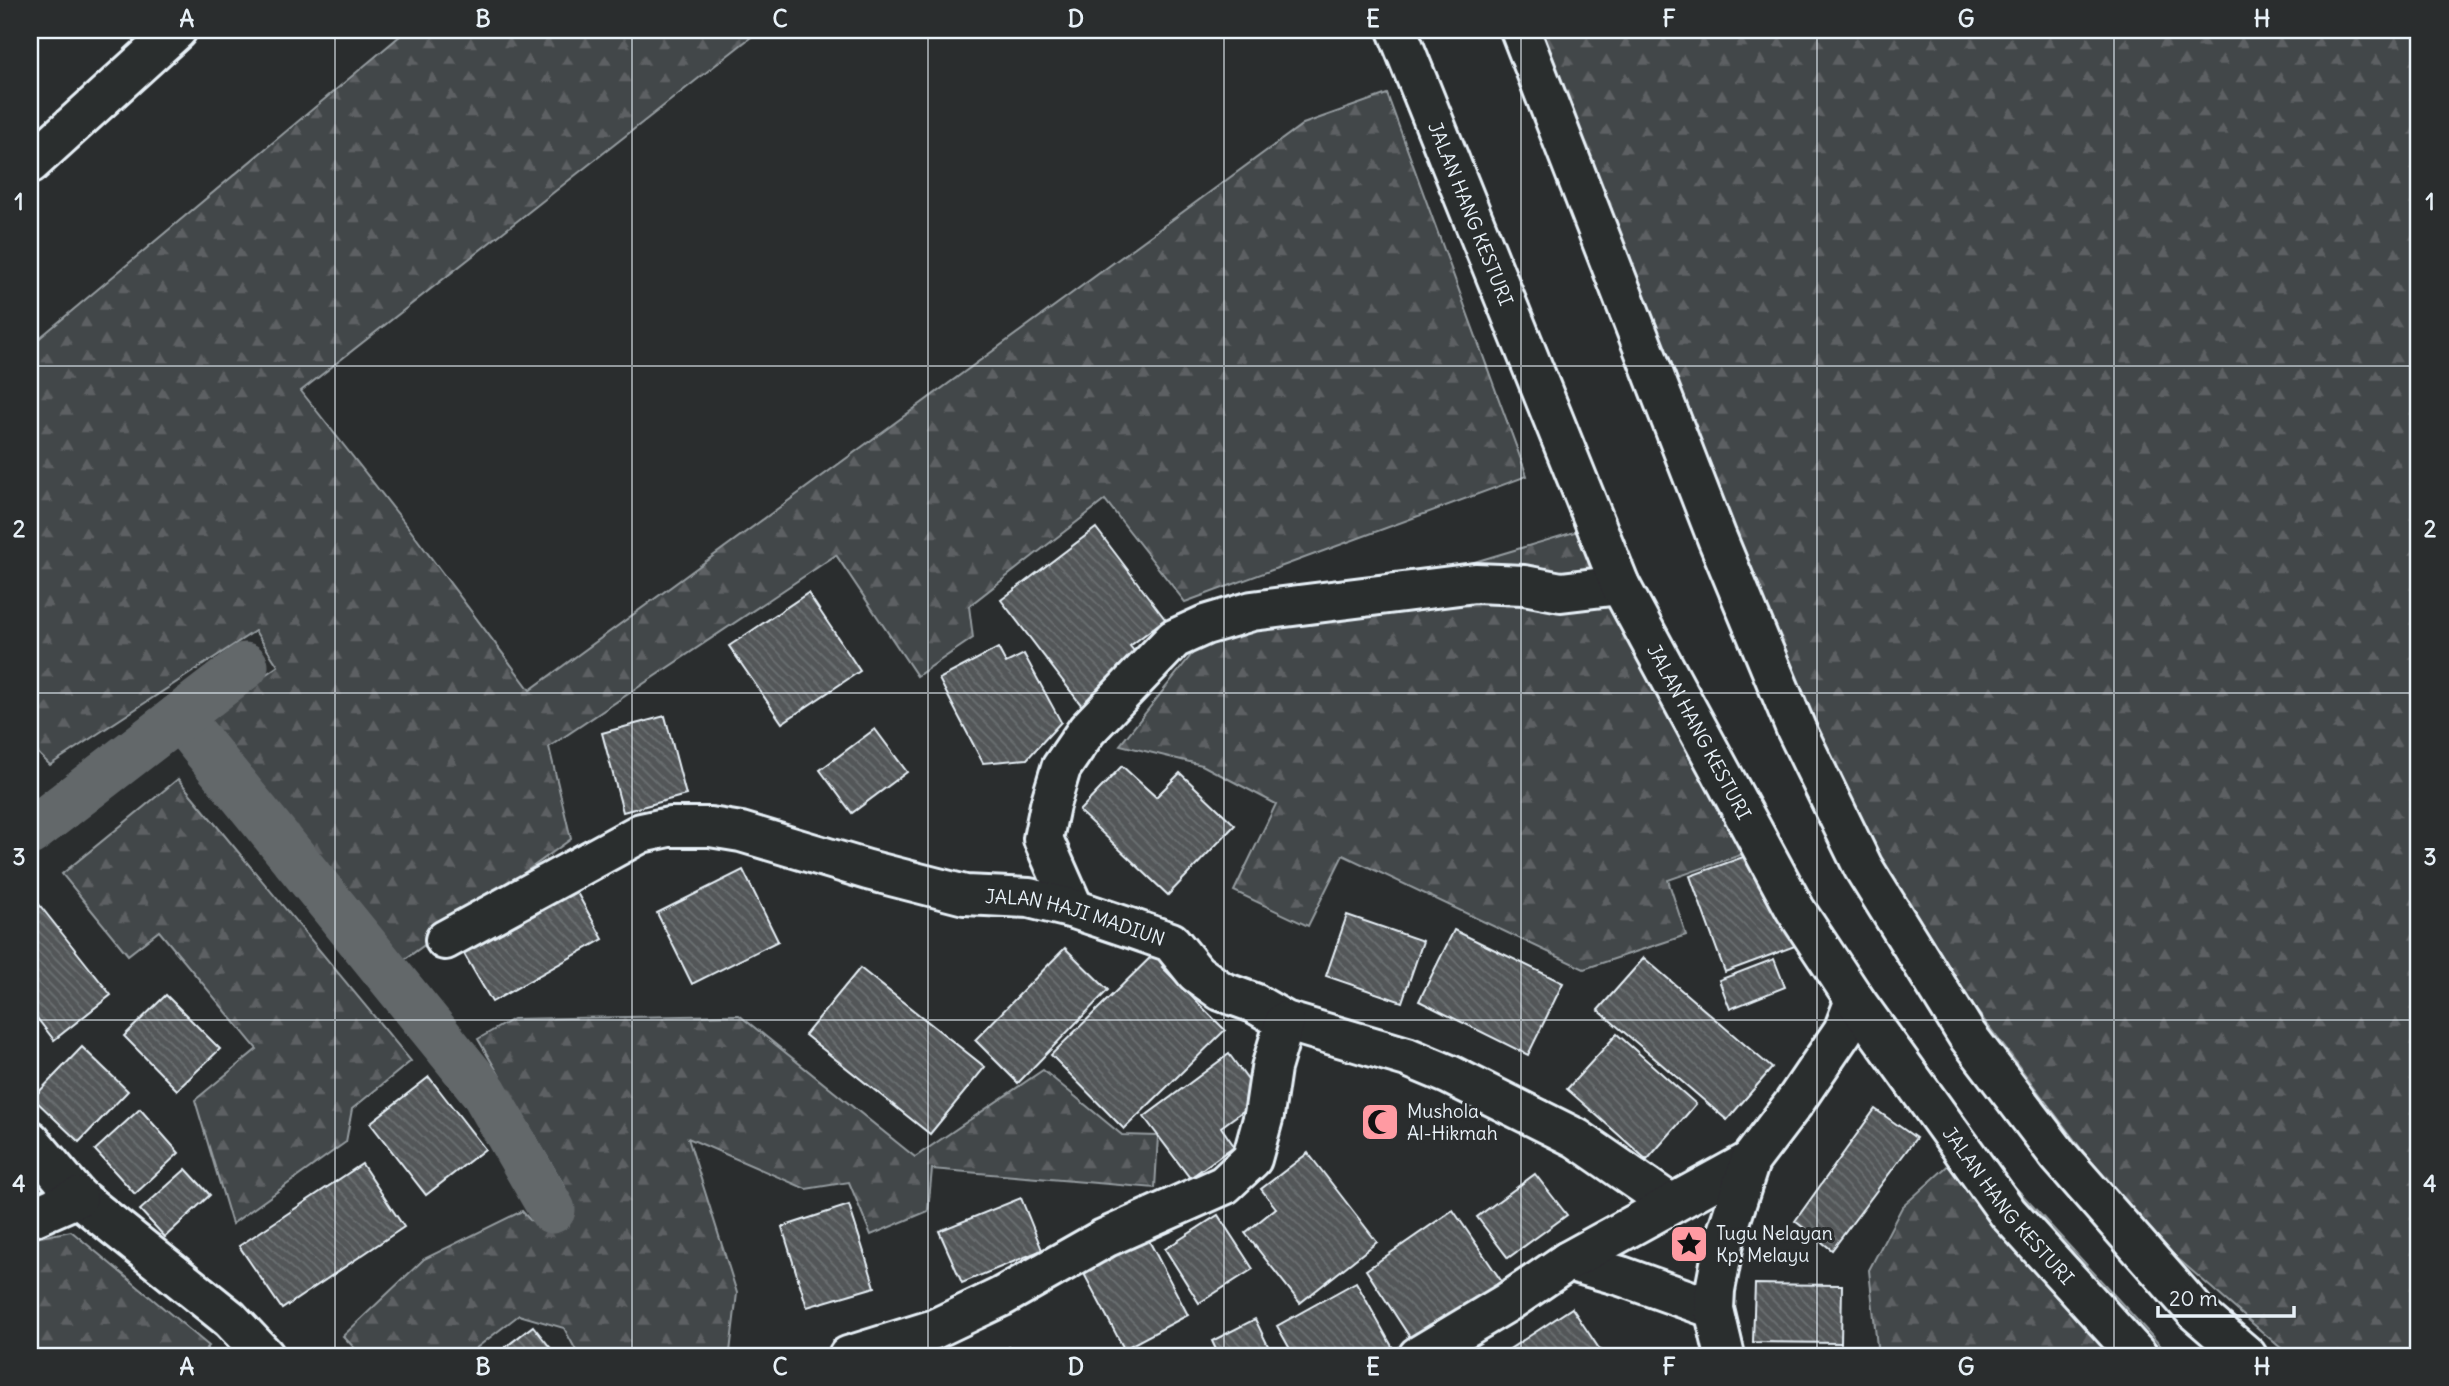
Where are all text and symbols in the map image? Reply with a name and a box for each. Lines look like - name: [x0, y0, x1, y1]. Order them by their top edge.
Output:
- text: A: [180, 4, 195, 33]
- text: B: [475, 4, 491, 33]
- text: C: [772, 4, 788, 33]
- text: D: [1068, 4, 1084, 33]
- text: E: [1366, 4, 1380, 33]
- text: F: [1662, 4, 1676, 33]
- text: G: [1958, 4, 1974, 33]
- text: H: [2254, 4, 2270, 33]
- street label: JALAN HANG KESTURI: [1423, 118, 1519, 309]
- text: 1: [14, 187, 24, 216]
- text: 1: [2425, 187, 2435, 216]
- text: 2: [13, 514, 26, 543]
- text: 2: [2424, 514, 2437, 543]
- street label: JALAN HANG KESTURI: [1642, 640, 1756, 824]
- text: 3: [12, 842, 26, 871]
- text: 3: [2423, 842, 2437, 871]
- street label: JALAN HAJI MADIUN: [984, 884, 1168, 951]
- place label: Mushola Al-Hikmah: [1407, 1099, 1498, 1145]
- mosque icon: Mushola Al-Hikmah: [1359, 1101, 1401, 1143]
- street label: JALAN HANG KESTURI: [1938, 1122, 2079, 1289]
- text: 4: [12, 1169, 26, 1198]
- text: 4: [2423, 1169, 2437, 1198]
- place label: Tugu Nelayan Kp. Melayu: [1716, 1221, 1833, 1267]
- place icon: Tugu Nelayan Kp. Melayu: [1668, 1223, 1710, 1265]
- scale bar: [2158, 1274, 2295, 1318]
- text: 20 m: [2169, 1285, 2218, 1312]
- text: A: [180, 1352, 195, 1381]
- text: B: [475, 1352, 491, 1381]
- text: C: [772, 1352, 788, 1381]
- text: D: [1068, 1352, 1084, 1381]
- text: E: [1366, 1352, 1380, 1381]
- text: F: [1662, 1352, 1676, 1381]
- text: G: [1958, 1352, 1974, 1381]
- text: H: [2254, 1352, 2270, 1381]

